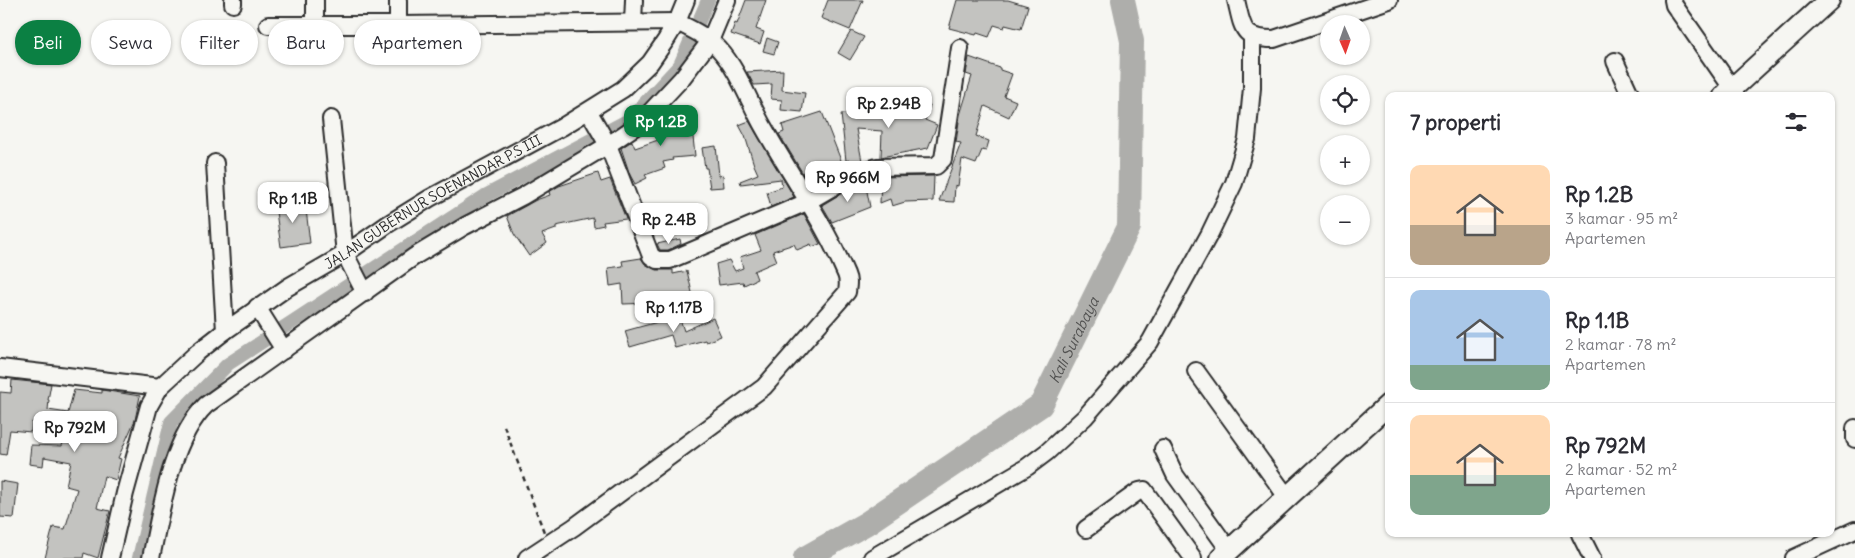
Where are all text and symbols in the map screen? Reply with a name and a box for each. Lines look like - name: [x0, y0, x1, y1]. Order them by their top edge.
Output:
- north arrow: [1320, 15, 1370, 65]
- map controls: [1320, 15, 1370, 245]
- chip: Beli: [15, 20, 81, 65]
- chip: Sewa: [91, 20, 171, 65]
- chip: Filter: [181, 20, 258, 65]
- chip: Baru: [268, 20, 344, 65]
- chip: Apartemen: [354, 20, 481, 65]
- button: locate: [1320, 75, 1370, 125]
- pin: Rp 2.94B: [837, 86, 941, 129]
- text: Rp 2.94B: [857, 93, 921, 113]
- pin: Rp 1.2B: [615, 104, 707, 147]
- icon: filters: [1782, 108, 1810, 136]
- text: 7 properti: [1410, 109, 1501, 136]
- text: Rp 1.2B: [635, 111, 687, 131]
- street label: JALAN GUBERNUR SOENANDAR P.S III: [321, 131, 545, 273]
- button: +: [1320, 135, 1370, 185]
- pin: Rp 966M: [802, 160, 894, 203]
- text: Rp 966M: [816, 167, 880, 187]
- text: Rp 1.2B: [1565, 181, 1633, 208]
- pin: Rp 1.1B: [247, 182, 339, 224]
- icon: home: [1450, 185, 1510, 245]
- text: Rp 1.1B: [269, 188, 317, 208]
- button: −: [1320, 195, 1370, 245]
- pin: Rp 2.4B: [623, 202, 715, 245]
- text: 3 kamar · 95 m²: [1565, 208, 1678, 228]
- text: Rp 2.4B: [642, 209, 696, 229]
- text: Apartemen: [1565, 228, 1646, 248]
- pin: Rp 1.17B: [622, 290, 726, 333]
- water label: Kali Surabaya: [1044, 293, 1103, 386]
- text: Rp 1.17B: [646, 297, 702, 317]
- text: Rp 1.1B: [1565, 307, 1629, 334]
- icon: home: [1450, 310, 1510, 370]
- text: 2 kamar · 78 m²: [1565, 334, 1677, 354]
- text: Apartemen: [1565, 354, 1646, 374]
- pin: Rp 792M: [29, 410, 121, 453]
- text: Rp 792M: [44, 417, 106, 437]
- text: Rp 792M: [1565, 432, 1646, 459]
- icon: home: [1450, 435, 1510, 495]
- text: 2 kamar · 52 m²: [1565, 459, 1677, 479]
- text: Apartemen: [1565, 479, 1646, 499]

